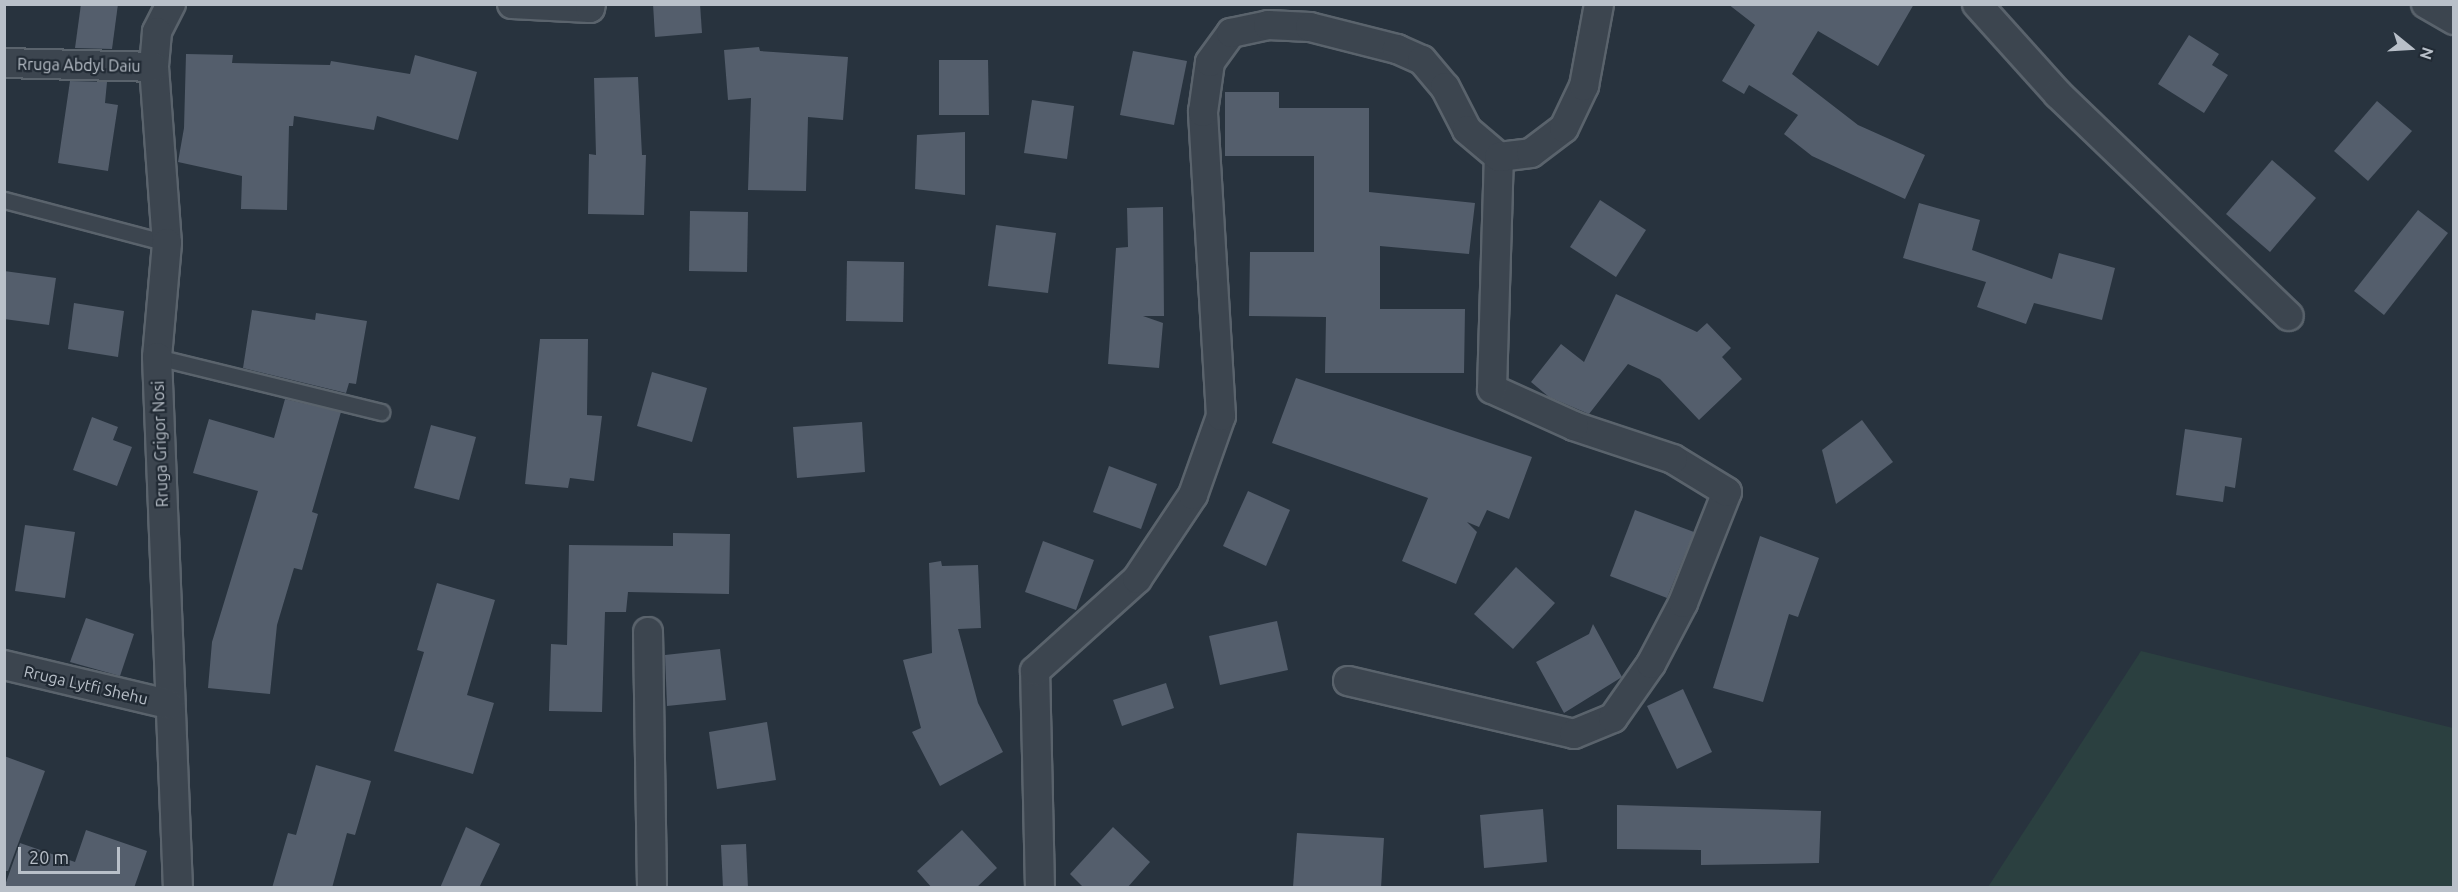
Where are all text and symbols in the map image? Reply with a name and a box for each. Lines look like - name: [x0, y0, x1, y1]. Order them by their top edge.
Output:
- north arrow: [2380, 18, 2440, 78]
- text: N: [2417, 45, 2438, 62]
- street label: Rruga Abdyl Daiu: [17, 54, 141, 76]
- street label: Rruga Grigor Nosi: [148, 380, 172, 508]
- street label: Rruga Lytfi Shehu: [22, 661, 150, 709]
- scale bar: [21, 835, 123, 873]
- text: 20 m: [29, 847, 69, 867]

